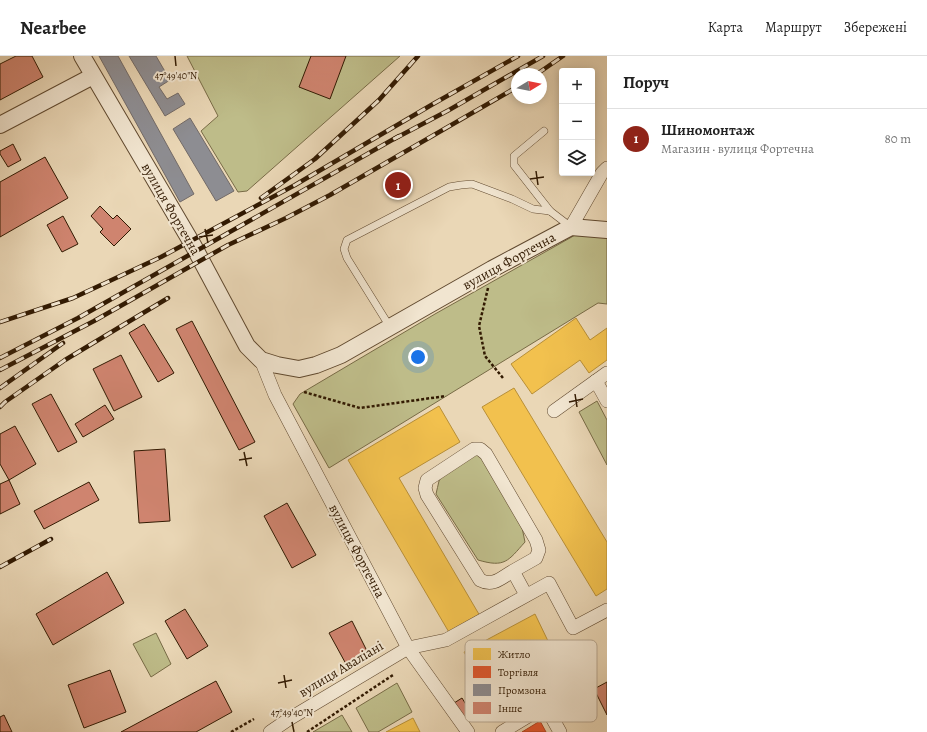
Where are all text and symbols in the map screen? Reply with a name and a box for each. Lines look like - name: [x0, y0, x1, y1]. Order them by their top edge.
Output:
- text: Nearbee: [20, 15, 86, 41]
- text: Карта: [708, 18, 743, 37]
- text: Маршрут: [765, 18, 822, 37]
- text: Збережені: [844, 18, 907, 37]
- north arrow: [511, 68, 547, 104]
- map controls: [559, 68, 595, 176]
- button: +: [559, 68, 595, 104]
- text: 47°49'40"N: [155, 69, 197, 82]
- text: Поруч: [623, 71, 669, 94]
- button: −: [559, 104, 595, 140]
- text: Шиномонтаж: [661, 120, 755, 140]
- text: 1: [634, 130, 638, 147]
- text: 80 m: [884, 130, 911, 147]
- button: layers: [559, 140, 595, 176]
- text: Магазин · вулиця Фортечна: [661, 140, 814, 157]
- street label: вулиця Фортечна: [137, 159, 205, 259]
- pin: 1: [385, 170, 411, 200]
- street label: вулиця Фортечна: [459, 227, 559, 294]
- your location: [408, 347, 428, 367]
- street label: вулиця Фортечна: [324, 501, 390, 602]
- street label: вулиця Аваліані: [295, 636, 387, 702]
- legend: [465, 640, 597, 722]
- text: Житло: [498, 647, 531, 662]
- text: Торгівля: [498, 665, 538, 680]
- text: Промзона: [498, 683, 547, 698]
- text: Інше: [498, 701, 522, 716]
- text: 47°49'40"N: [271, 706, 313, 719]

